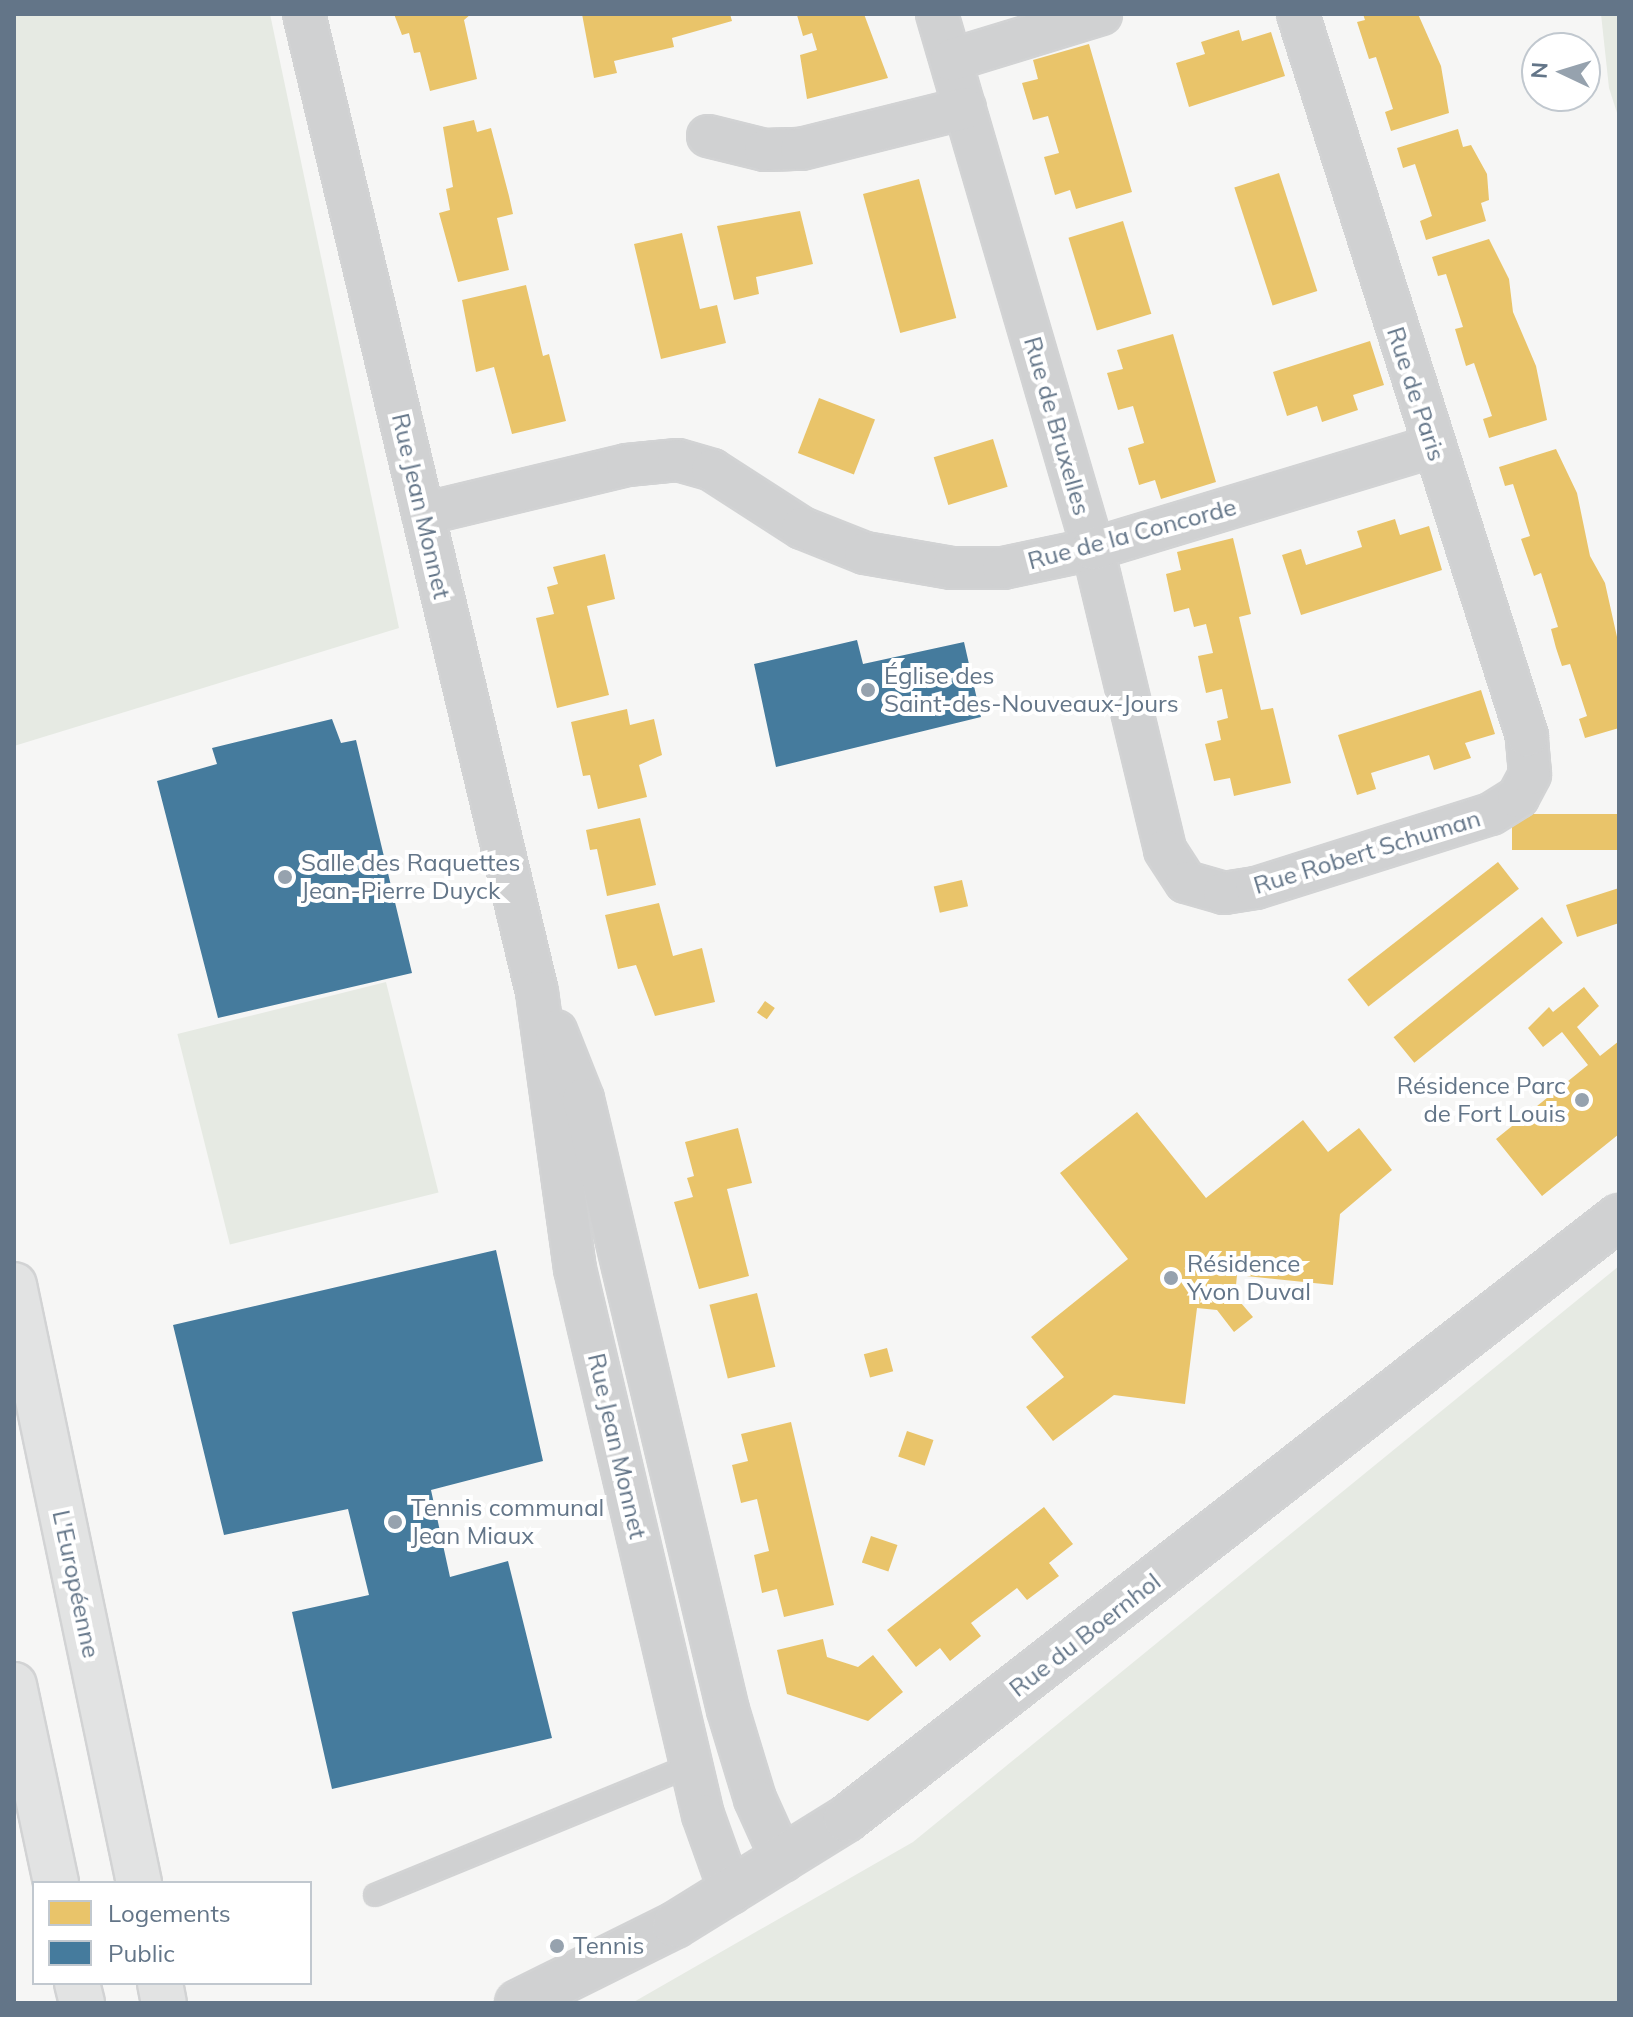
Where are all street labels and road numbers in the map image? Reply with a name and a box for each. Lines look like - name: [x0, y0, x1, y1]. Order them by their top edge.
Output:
- street label: Rue de Paris: [1381, 323, 1451, 465]
- street label: Rue de Bruxelles: [1018, 333, 1096, 519]
- street label: Rue Jean Monnet: [386, 411, 456, 601]
- street label: Rue de la Concorde: [1025, 492, 1239, 576]
- street label: Rue Robert Schuman: [1250, 804, 1484, 900]
- street label: Rue Jean Monnet: [582, 1351, 652, 1541]
- street label: L'Européenne: [46, 1507, 106, 1661]
- street label: Rue du Boernhol: [1004, 1567, 1166, 1703]

